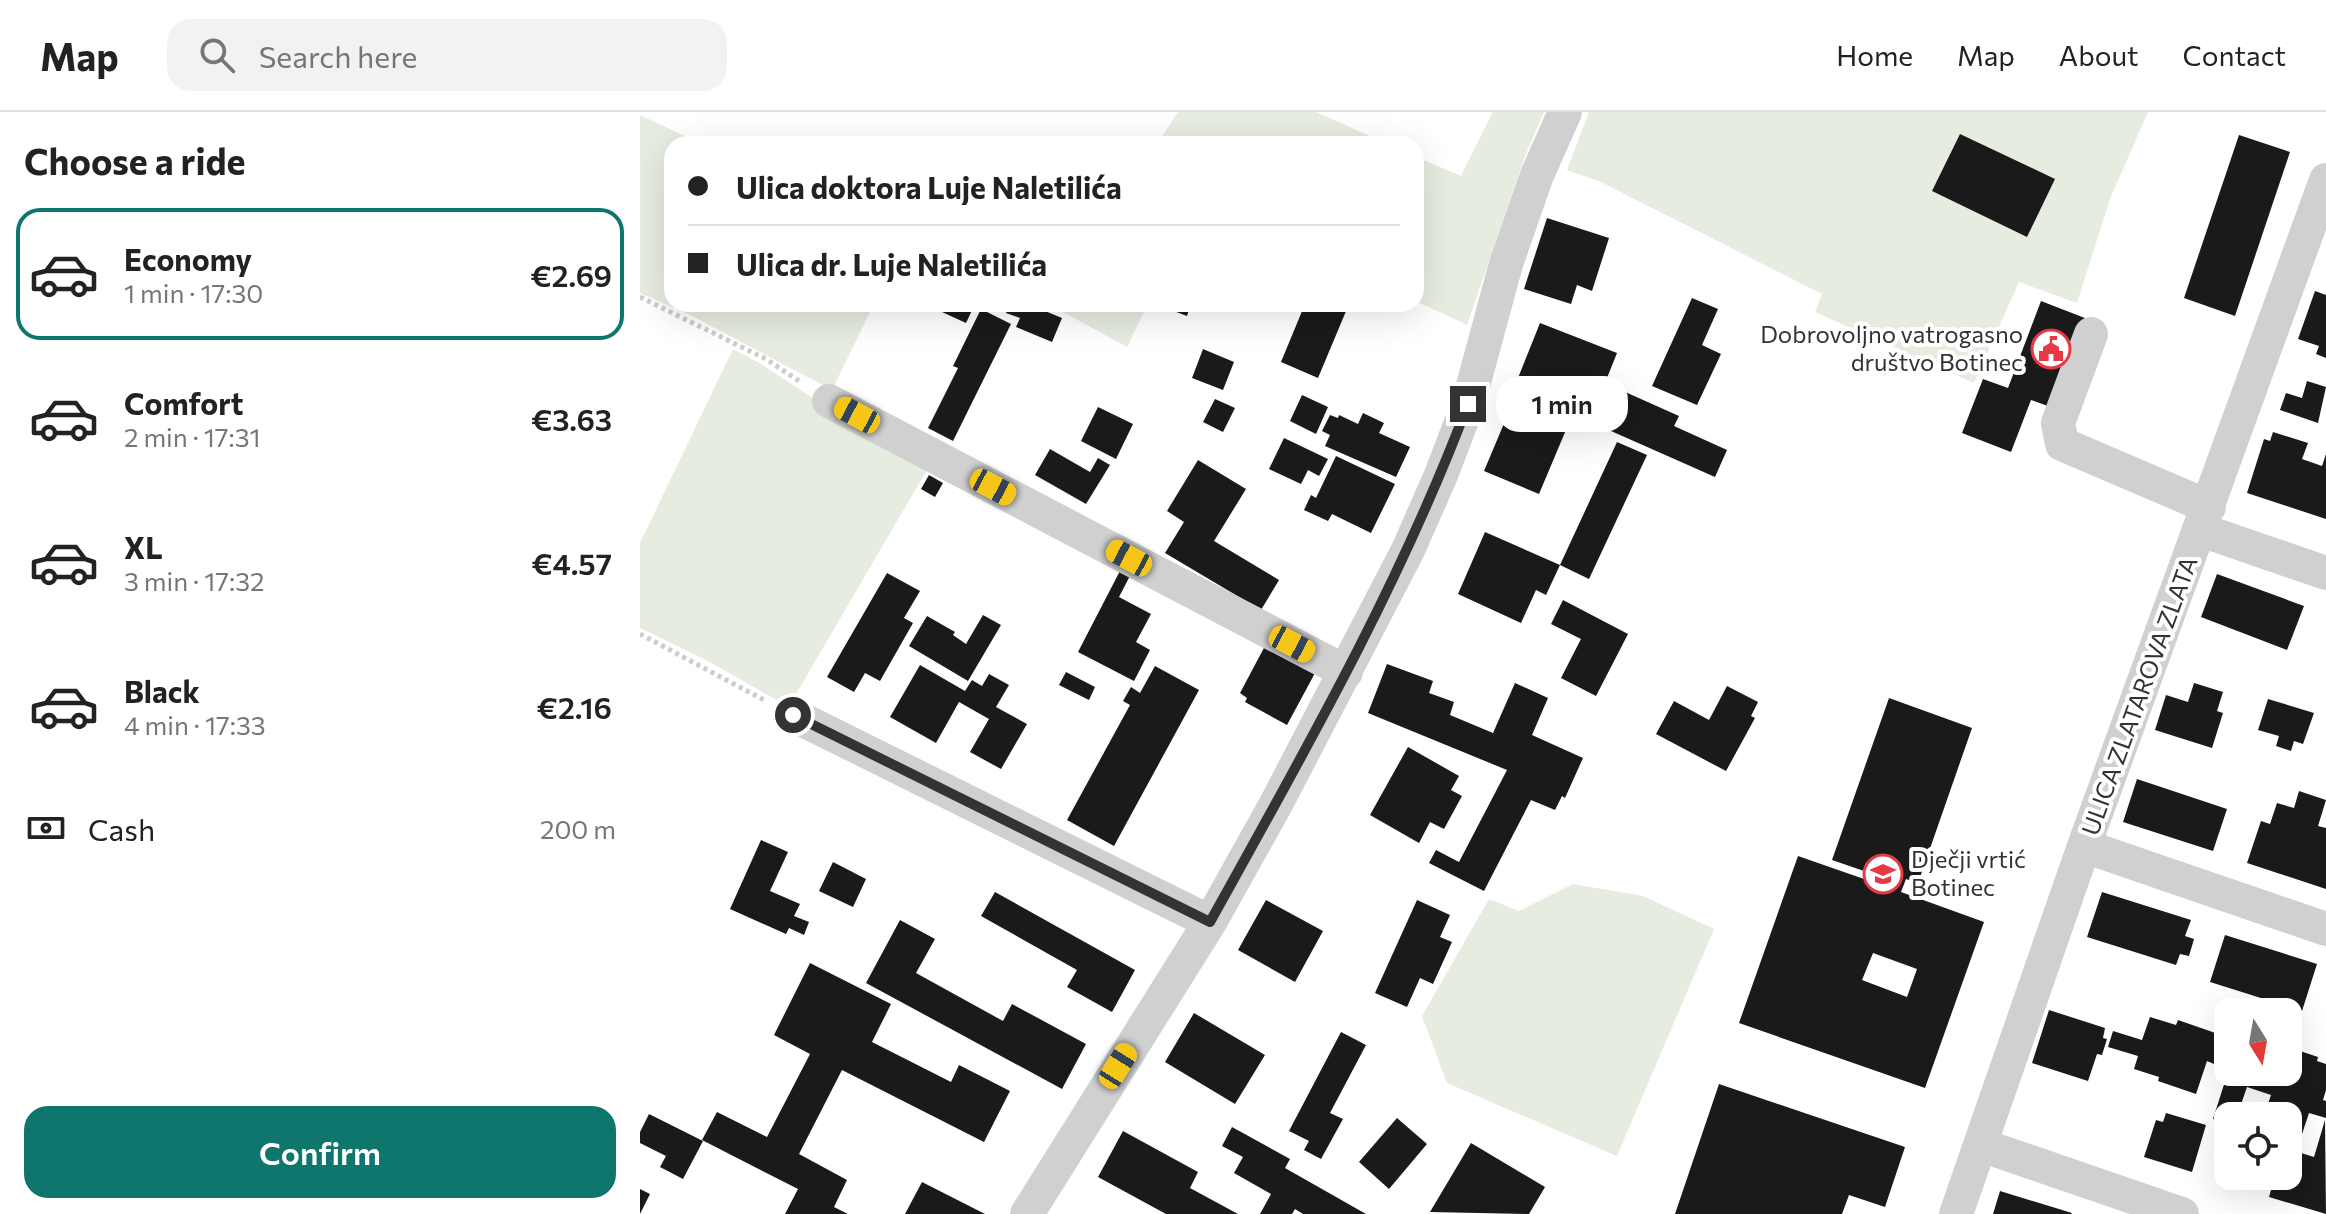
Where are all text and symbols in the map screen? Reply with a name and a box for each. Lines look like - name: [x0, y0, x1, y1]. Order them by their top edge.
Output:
- search box: [167, 19, 727, 91]
- text: Map: [40, 32, 119, 79]
- icon: search: [195, 33, 239, 77]
- text: Search here: [259, 37, 417, 74]
- text: Home: [1836, 38, 1913, 72]
- text: Map: [1957, 38, 2015, 72]
- text: About: [2059, 38, 2139, 72]
- text: Contact: [2183, 38, 2286, 72]
- text: Choose a ride: [24, 138, 245, 182]
- text: Ulica doktora Luje Naletilića: [736, 168, 1122, 205]
- icon: car: [28, 238, 100, 310]
- text: Economy: [124, 240, 252, 277]
- text: Ulica dr. Luje Naletilića: [736, 245, 1047, 282]
- text: €2.69: [530, 256, 612, 293]
- text: 1 min · 17:30: [124, 277, 263, 308]
- place label: Dobrovoljno vatrogasno društvo Botinec: [1760, 319, 2023, 376]
- public building icon: Dobrovoljno vatrogasno društvo Botinec: [2030, 328, 2072, 370]
- callout: 1 min: [1496, 376, 1628, 432]
- icon: car: [28, 382, 100, 454]
- text: Comfort: [124, 384, 243, 421]
- route end: [1450, 386, 1486, 422]
- text: 1 min: [1531, 388, 1593, 419]
- car: [830, 393, 884, 437]
- text: €3.63: [531, 400, 612, 437]
- text: 2 min · 17:31: [124, 421, 261, 452]
- car: [966, 465, 1020, 509]
- icon: car: [28, 526, 100, 598]
- text: XL: [124, 528, 163, 565]
- car: [1102, 536, 1156, 580]
- text: €4.57: [531, 544, 612, 581]
- street label: ULICA ZLATAROVA ZLATA: [2075, 552, 2203, 839]
- text: 3 min · 17:32: [124, 565, 264, 596]
- car: [1265, 622, 1319, 666]
- icon: car: [28, 670, 100, 742]
- text: Black: [124, 672, 200, 709]
- text: €2.16: [537, 688, 612, 725]
- route start: [775, 697, 811, 733]
- text: 4 min · 17:33: [124, 709, 266, 740]
- icon: cash: [24, 806, 68, 850]
- text: Cash: [88, 810, 155, 847]
- text: 200 m: [540, 813, 616, 844]
- place label: Dječji vrtić Botinec: [1911, 844, 2026, 901]
- school or university icon: Dječji vrtić Botinec: [1862, 853, 1904, 895]
- north arrow: [2214, 998, 2302, 1086]
- map controls: [2214, 998, 2302, 1190]
- car: [1095, 1039, 1141, 1093]
- button: locate: [2214, 1102, 2302, 1190]
- button: Confirm: [24, 1106, 616, 1198]

